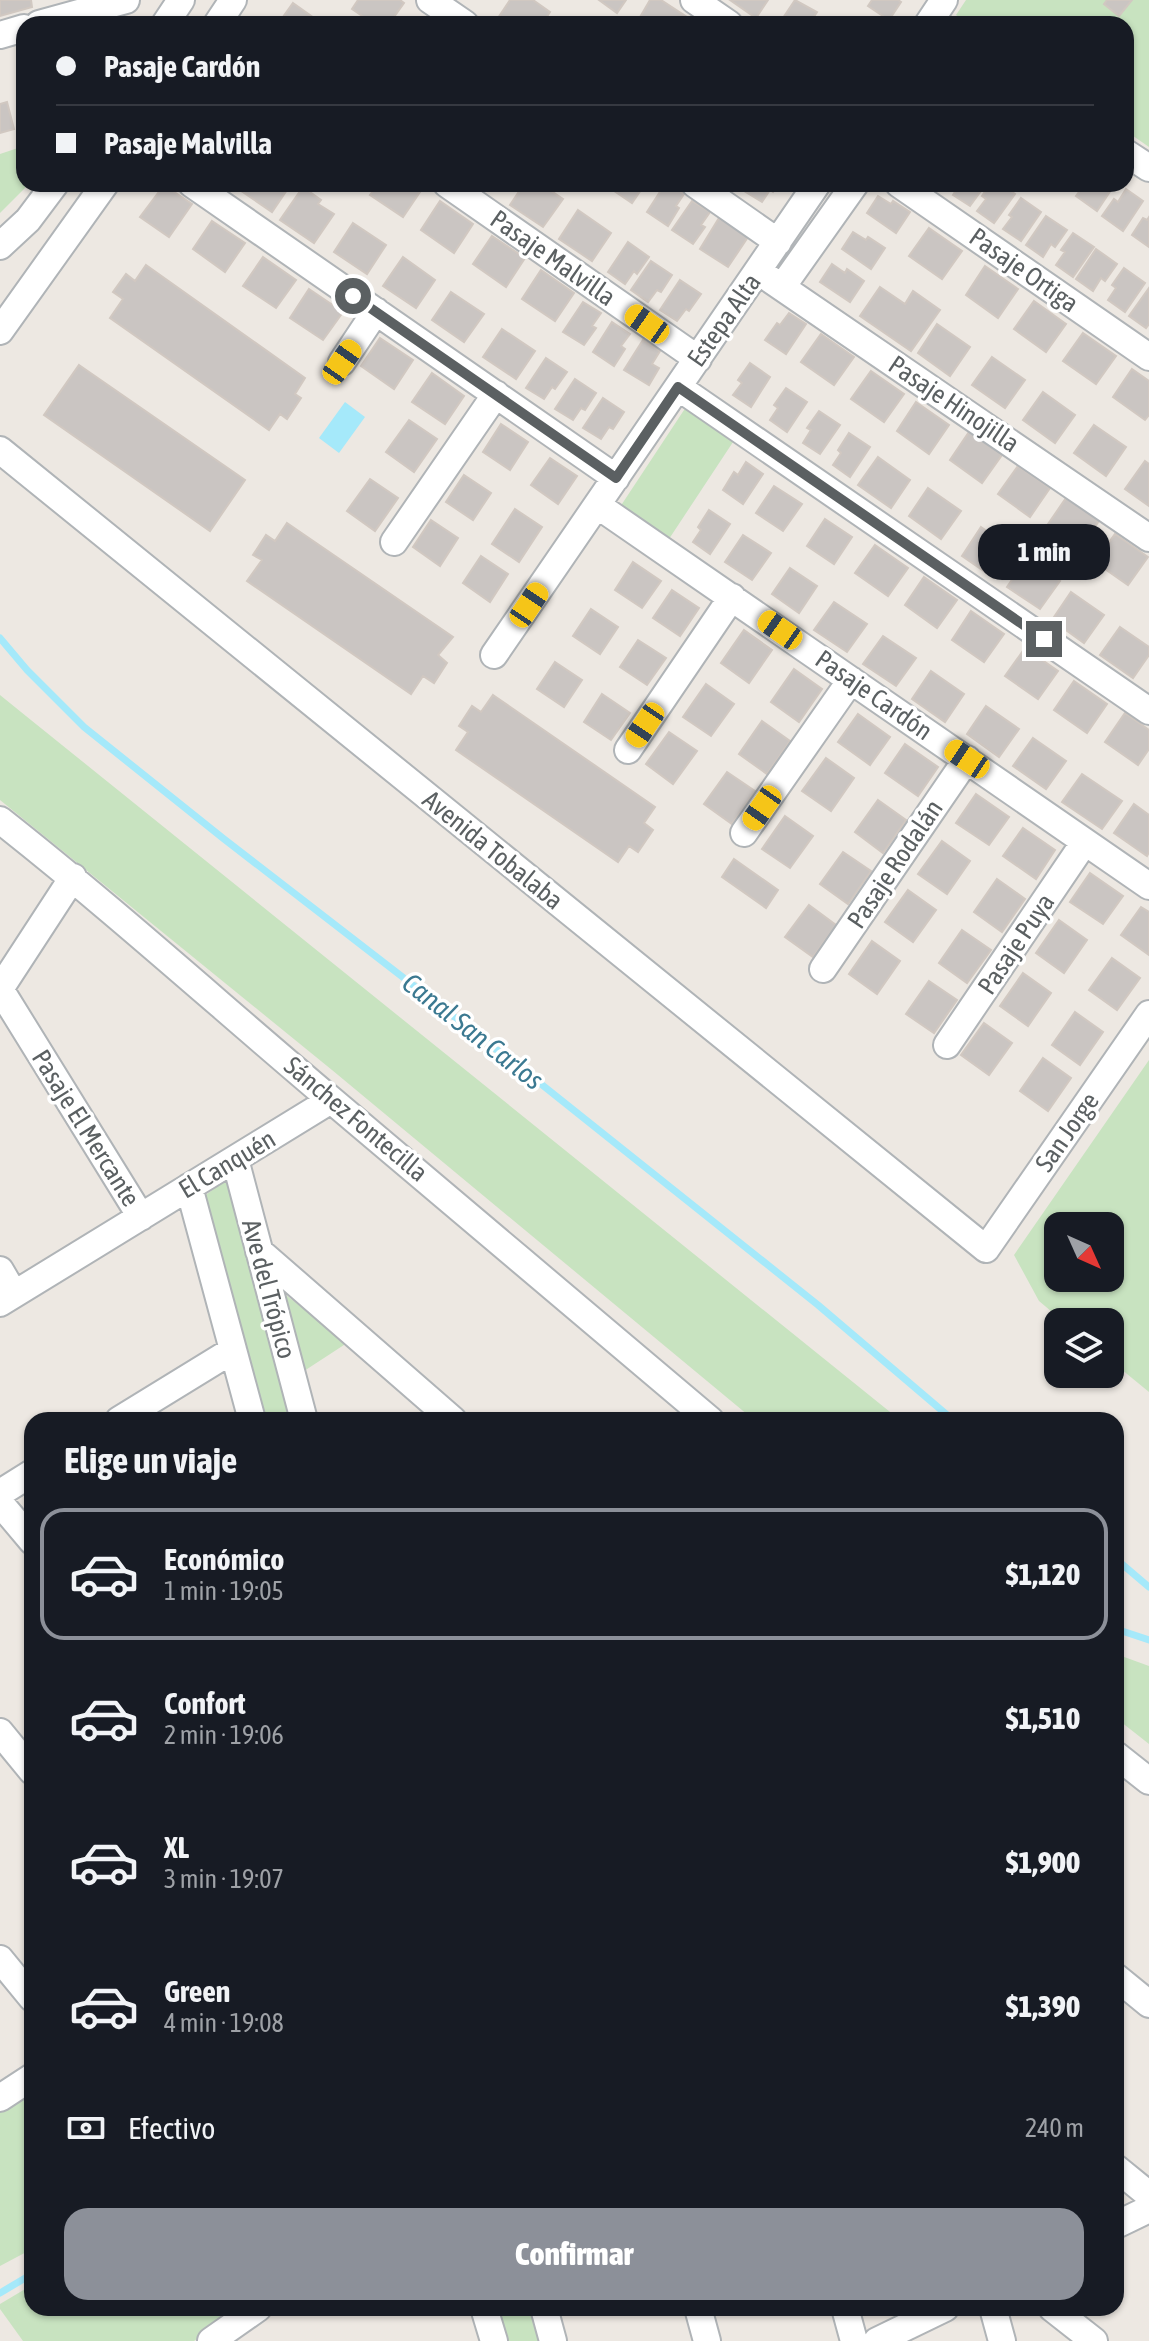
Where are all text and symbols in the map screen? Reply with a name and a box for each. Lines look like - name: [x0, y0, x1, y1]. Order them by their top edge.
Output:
- text: Pasaje Cardón: [104, 49, 260, 83]
- text: Pasaje Malvilla: [104, 126, 272, 160]
- street label: Pasaje Malvilla: [485, 204, 621, 312]
- street label: Pasaje Ortiga: [964, 222, 1084, 318]
- street label: Estepa Alta: [681, 268, 767, 372]
- route start: [335, 278, 371, 314]
- car: [620, 300, 674, 348]
- car: [318, 335, 366, 389]
- street label: Pasaje Hinojilla: [883, 349, 1025, 459]
- callout: 1 min: [978, 523, 1110, 579]
- text: 1 min: [1017, 537, 1071, 567]
- car: [506, 578, 552, 632]
- car: [753, 606, 807, 654]
- route end: [1026, 621, 1062, 657]
- street label: Pasaje Cardón: [810, 644, 938, 746]
- car: [622, 698, 668, 752]
- car: [940, 736, 994, 782]
- car: [738, 781, 786, 835]
- street label: Avenida Tobalaba: [417, 784, 569, 916]
- street label: Pasaje Rodalán: [841, 794, 949, 934]
- street label: Pasaje Puya: [971, 888, 1061, 1000]
- water label: Canal San Carlos: [396, 966, 550, 1096]
- street label: Pasaje El Mercante: [26, 1044, 146, 1212]
- street label: Sánchez Fontecilla: [278, 1050, 434, 1188]
- street label: San Jorge: [1029, 1087, 1105, 1177]
- street label: El Canquén: [173, 1124, 281, 1204]
- north arrow: [1044, 1212, 1124, 1292]
- map controls: [1044, 1212, 1124, 1388]
- street label: Ave del Trópico: [236, 1216, 302, 1362]
- button: layers: [1044, 1308, 1124, 1388]
- text: Elige un viaje: [64, 1439, 237, 1481]
- icon: car: [68, 1538, 140, 1610]
- text: Económico: [164, 1542, 284, 1576]
- text: $1,120: [1006, 1557, 1080, 1591]
- text: 1 min · 19:05: [164, 1576, 284, 1606]
- icon: car: [68, 1682, 140, 1754]
- text: Confort: [164, 1686, 246, 1720]
- text: $1,510: [1006, 1701, 1080, 1735]
- text: 2 min · 19:06: [164, 1720, 284, 1750]
- icon: car: [68, 1826, 140, 1898]
- text: XL: [164, 1830, 189, 1864]
- text: $1,900: [1006, 1845, 1080, 1879]
- text: 3 min · 19:07: [164, 1864, 284, 1894]
- icon: car: [68, 1970, 140, 2042]
- text: Green: [164, 1974, 230, 2008]
- text: $1,390: [1006, 1989, 1080, 2023]
- text: 4 min · 19:08: [164, 2008, 284, 2038]
- icon: cash: [64, 2106, 108, 2150]
- text: Efectivo: [128, 2111, 215, 2145]
- text: 240 m: [1025, 2113, 1084, 2143]
- button: Confirmar: [64, 2208, 1084, 2300]

